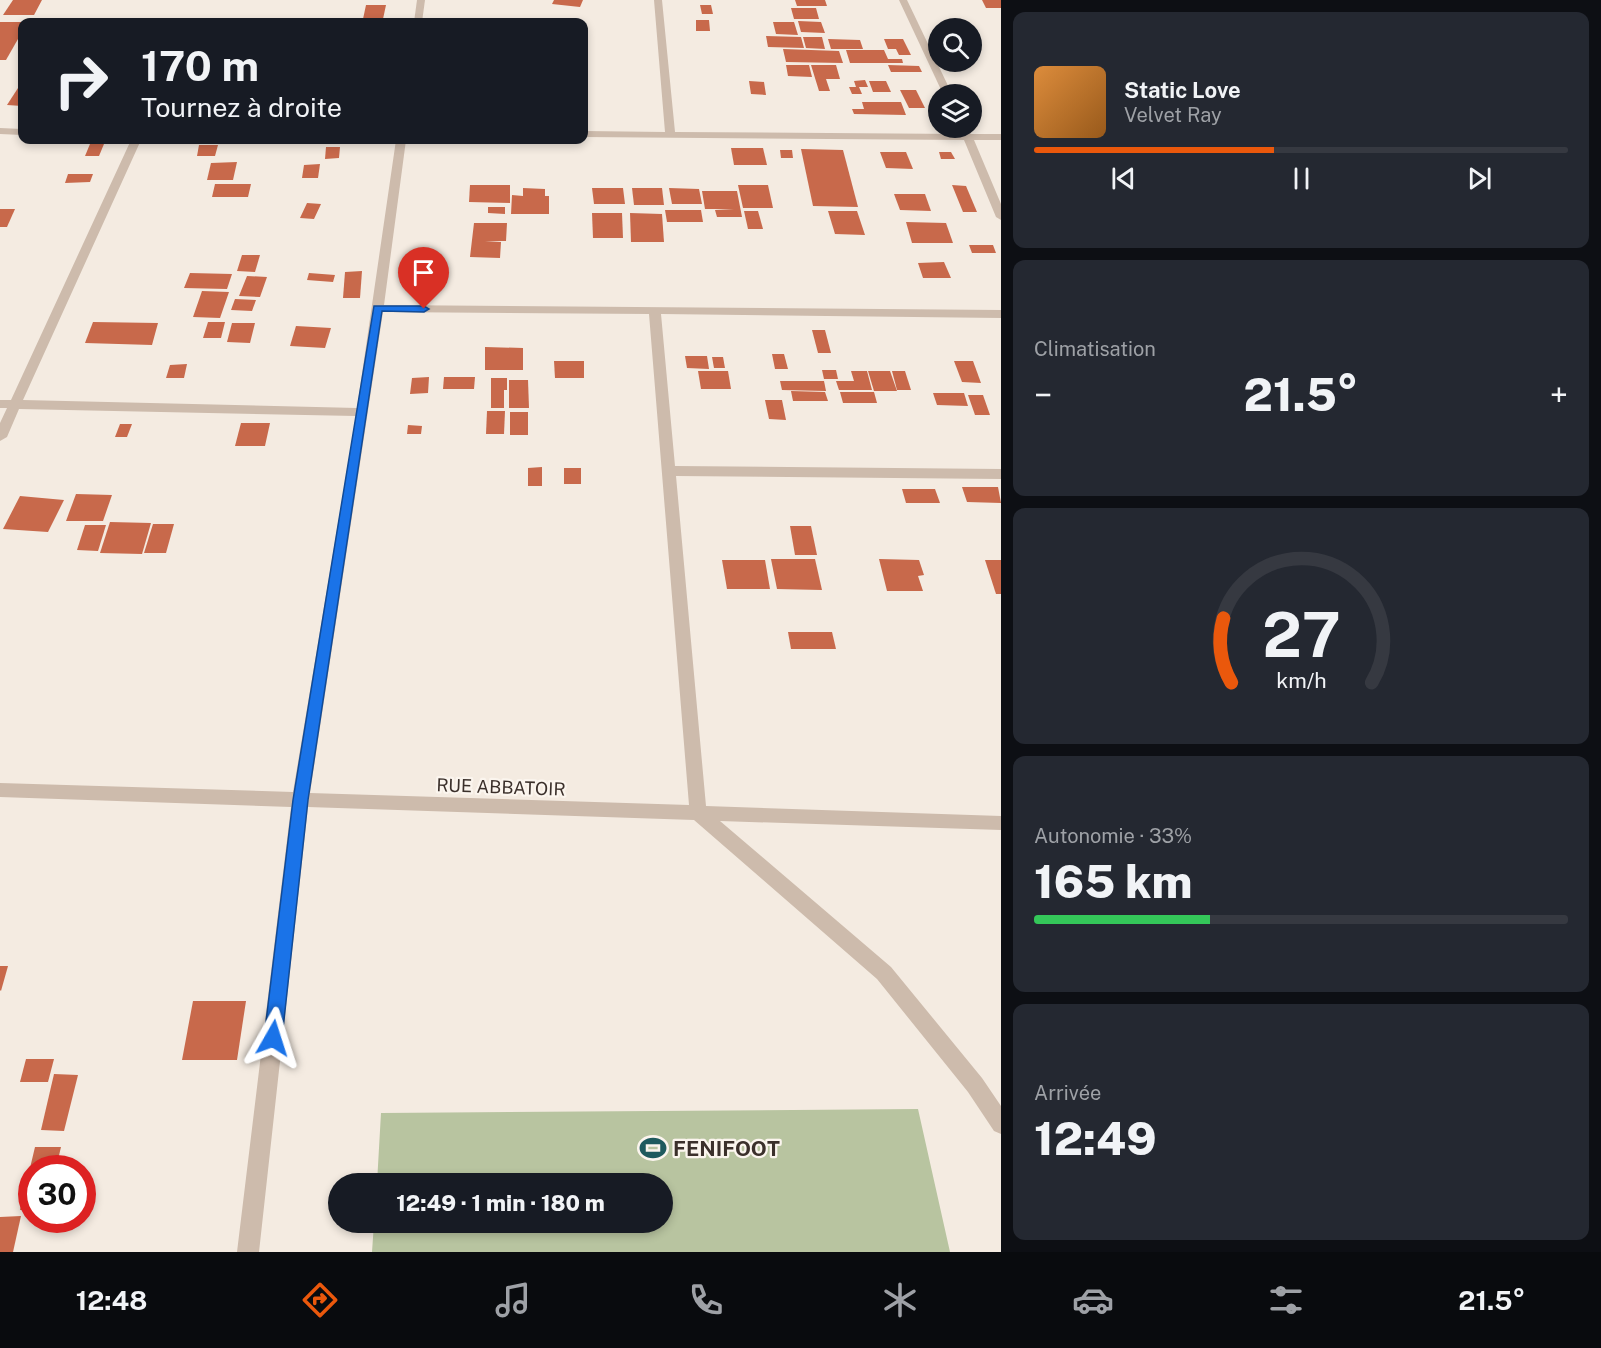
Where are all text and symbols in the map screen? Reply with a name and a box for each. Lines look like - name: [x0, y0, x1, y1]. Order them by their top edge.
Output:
- map controls: [928, 18, 982, 138]
- button: search: [928, 18, 982, 72]
- text: 170 m: [141, 41, 259, 90]
- icon: right: [42, 42, 120, 120]
- text: Static Love: [1124, 77, 1241, 103]
- button: layers: [928, 84, 982, 138]
- text: Tournez à droite: [141, 91, 342, 123]
- text: Velvet Ray: [1124, 103, 1222, 127]
- icon: previous: [1107, 162, 1140, 195]
- icon: pause: [1285, 162, 1318, 195]
- icon: next: [1463, 162, 1496, 195]
- pin: [398, 247, 449, 309]
- icon: arrive: [407, 256, 440, 289]
- text: Climatisation: [1034, 337, 1156, 361]
- text: 21.5°: [1244, 368, 1358, 421]
- text: −: [1034, 376, 1052, 414]
- text: +: [1550, 376, 1568, 414]
- text: 27: [1262, 598, 1340, 671]
- text: km/h: [1276, 668, 1326, 693]
- street label: RUE ABBATOIR: [436, 774, 566, 800]
- text: Autonomie · 33%: [1034, 824, 1192, 848]
- text: 165 km: [1034, 855, 1192, 908]
- position arrow: [241, 1006, 305, 1070]
- text: Arrivée: [1034, 1081, 1101, 1105]
- text: 12:49: [1034, 1112, 1157, 1165]
- sports icon: FENIFOOT: [638, 1133, 668, 1163]
- place label: FENIFOOT: [673, 1136, 780, 1161]
- speed limit sign: 30: [18, 1155, 96, 1233]
- text: 12:49 · 1 min · 180 m: [396, 1190, 605, 1216]
- icon: directions: [299, 1279, 341, 1321]
- icon: music: [492, 1279, 534, 1321]
- icon: phone: [685, 1279, 727, 1321]
- icon: climate: [879, 1279, 921, 1321]
- icon: car: [1072, 1279, 1114, 1321]
- icon: filters: [1265, 1279, 1307, 1321]
- text: 12:48: [76, 1284, 147, 1316]
- text: 21.5°: [1458, 1284, 1525, 1316]

